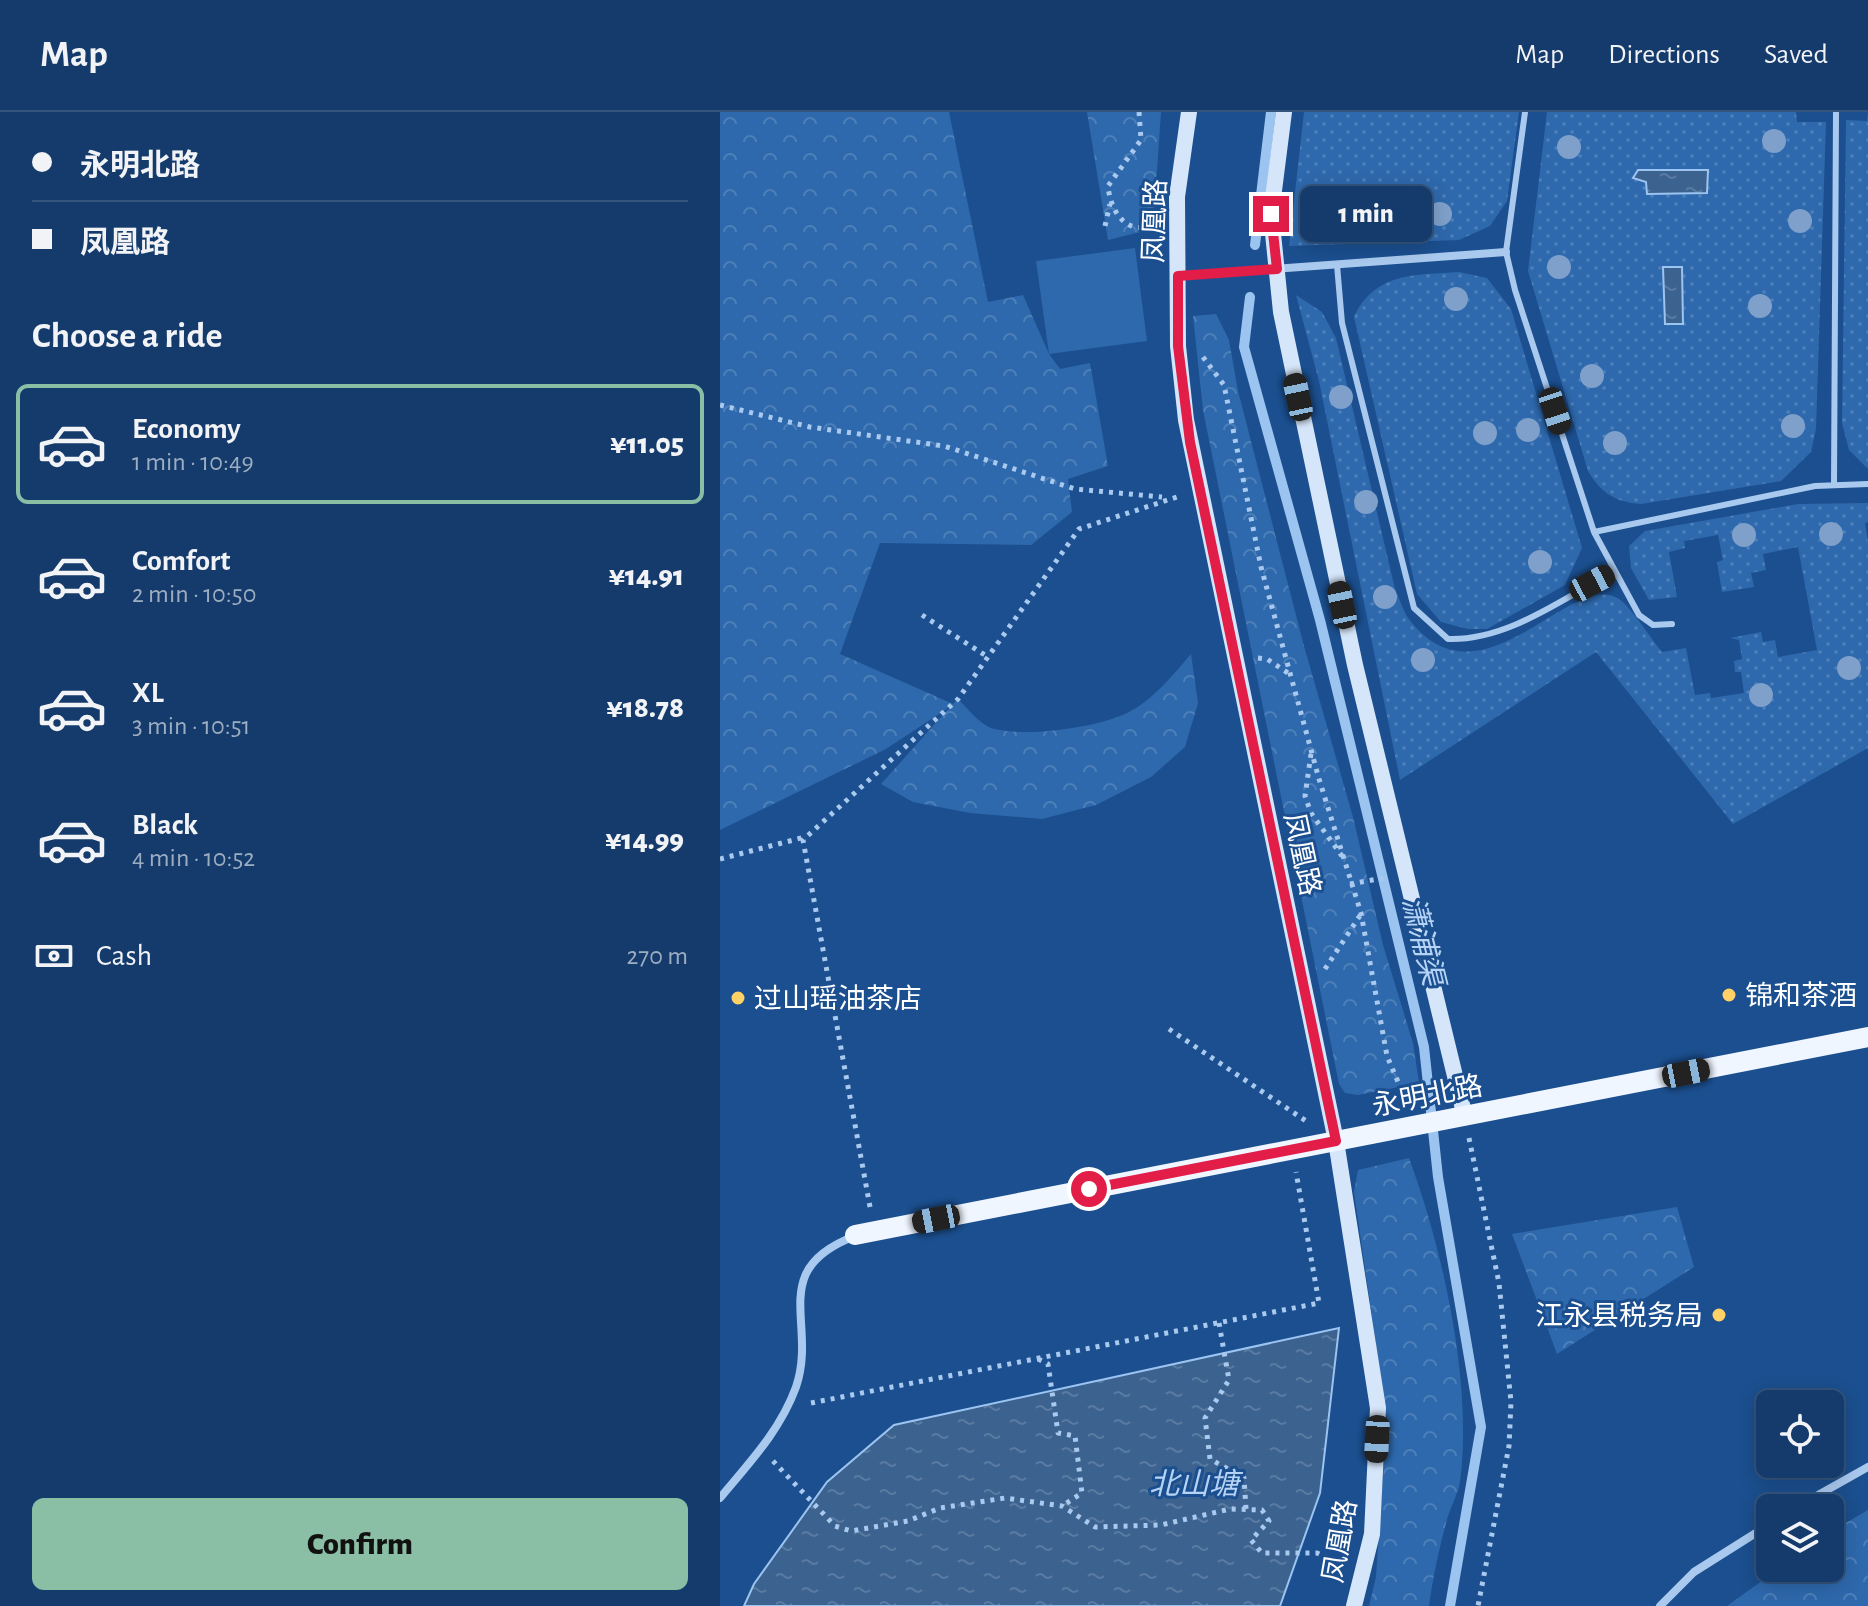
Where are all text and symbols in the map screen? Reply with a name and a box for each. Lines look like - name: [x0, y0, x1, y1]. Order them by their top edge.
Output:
- text: Map: [40, 36, 108, 74]
- text: Map: [1515, 41, 1564, 69]
- text: Directions: [1608, 41, 1720, 69]
- text: Saved: [1764, 41, 1828, 69]
- text: 永明北路: [80, 151, 200, 181]
- street label: 凤凰路: [1139, 179, 1171, 264]
- callout: 1 min: [1299, 186, 1431, 242]
- route end: [1253, 196, 1289, 232]
- text: 1 min: [1338, 201, 1394, 227]
- text: 凤凰路: [80, 228, 170, 258]
- text: Choose a ride: [32, 318, 222, 354]
- car: [1281, 371, 1315, 423]
- car: [1536, 384, 1574, 438]
- icon: car: [36, 408, 108, 480]
- text: Economy: [132, 414, 241, 444]
- text: ¥11.05: [610, 429, 684, 459]
- text: 1 min · 10:49: [132, 449, 254, 475]
- icon: car: [36, 540, 108, 612]
- text: Comfort: [132, 546, 231, 576]
- text: ¥14.91: [609, 561, 684, 591]
- car: [1565, 561, 1619, 605]
- car: [1325, 579, 1359, 631]
- text: 2 min · 10:50: [132, 581, 256, 607]
- icon: car: [36, 672, 108, 744]
- text: XL: [132, 678, 164, 708]
- text: ¥18.78: [606, 693, 684, 723]
- text: 3 min · 10:51: [132, 713, 250, 739]
- icon: car: [36, 804, 108, 876]
- text: Black: [132, 810, 198, 840]
- street label: 凤凰路: [1279, 810, 1325, 898]
- text: ¥14.99: [605, 825, 684, 855]
- text: 4 min · 10:52: [132, 845, 255, 871]
- water label: 潇浦渠: [1397, 893, 1450, 992]
- icon: cash: [32, 934, 76, 978]
- text: Cash: [96, 941, 152, 971]
- text: 270 m: [627, 943, 688, 969]
- place label: 锦和茶酒: [1745, 981, 1857, 1011]
- place label: 过山瑶油茶店: [754, 984, 922, 1014]
- marker: 锦和茶酒: [1720, 986, 1738, 1004]
- marker: 过山瑶油茶店: [729, 989, 747, 1007]
- car: [1660, 1057, 1712, 1089]
- street label: 永明北路: [1369, 1071, 1485, 1121]
- route start: [1071, 1171, 1107, 1207]
- car: [910, 1203, 962, 1235]
- place label: 江永县税务局: [1535, 1301, 1703, 1331]
- marker: 江永县税务局: [1710, 1306, 1728, 1324]
- map controls: [1756, 1390, 1844, 1582]
- button: locate: [1756, 1390, 1844, 1478]
- car: [1364, 1414, 1390, 1464]
- water label: 北山塘: [1149, 1468, 1244, 1500]
- button: layers: [1756, 1494, 1844, 1582]
- street label: 凤凰路: [1318, 1497, 1362, 1585]
- button: Confirm: [32, 1498, 688, 1590]

